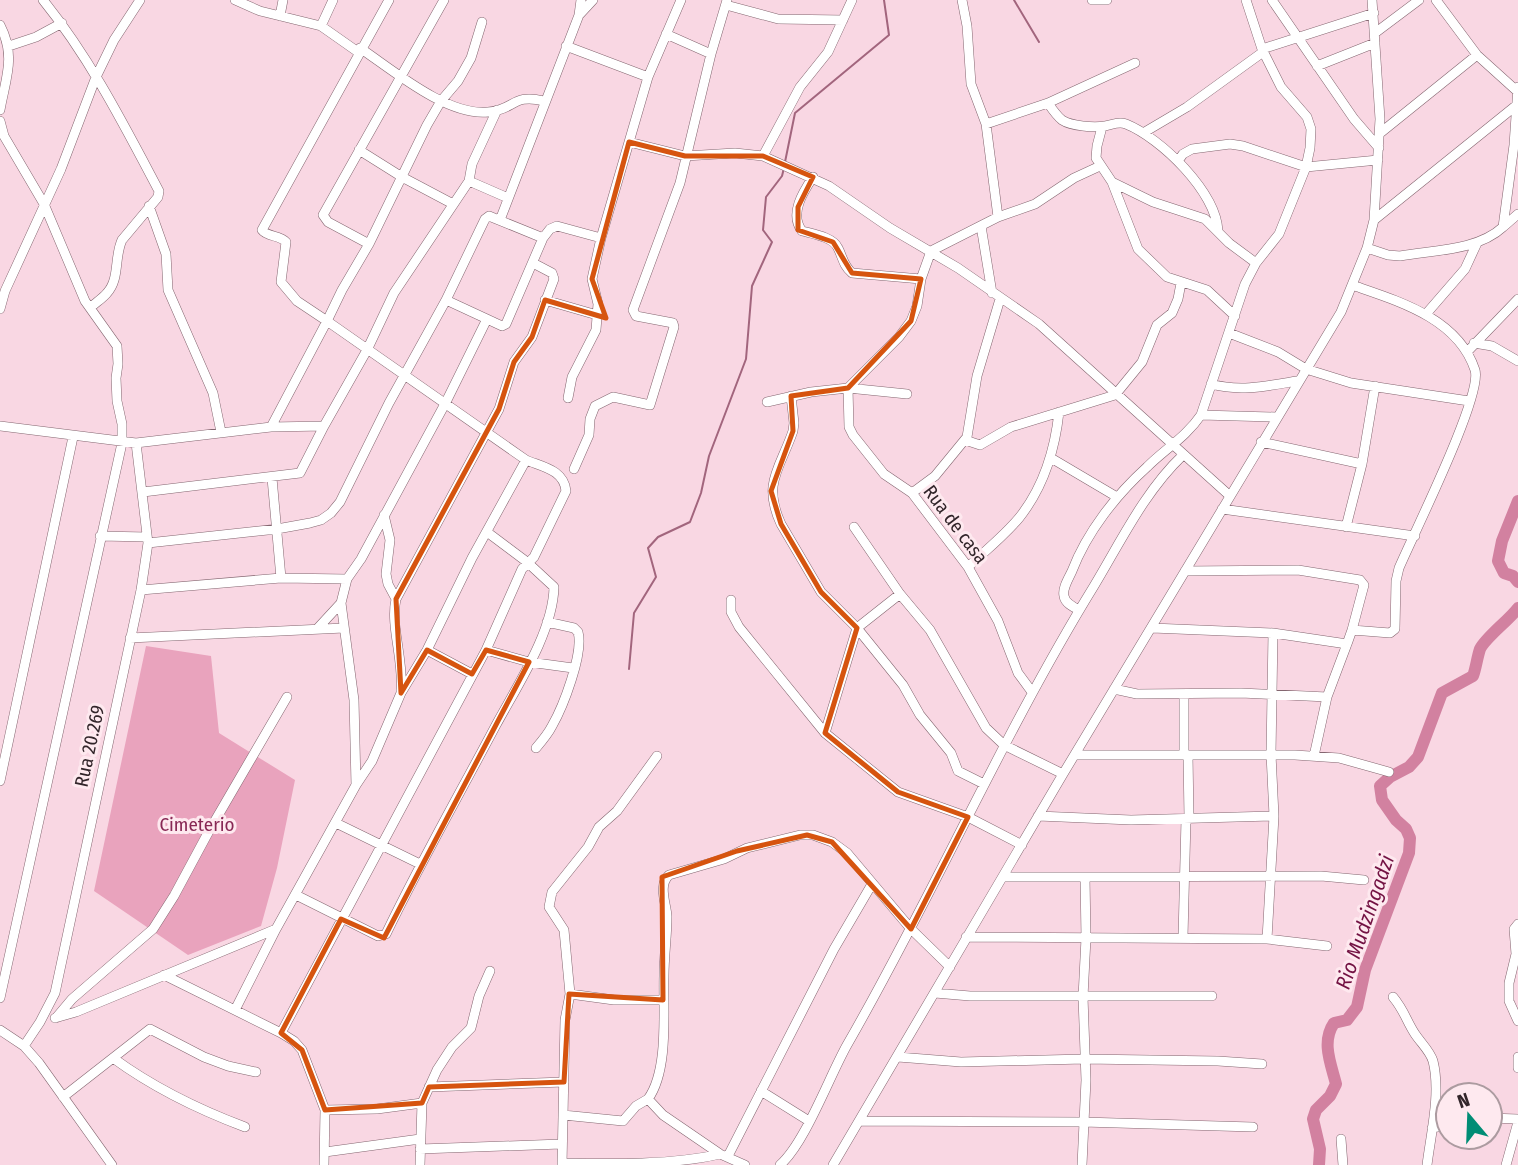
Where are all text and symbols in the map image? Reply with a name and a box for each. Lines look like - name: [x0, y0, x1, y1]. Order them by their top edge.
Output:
- street label: Rua de casa: [919, 480, 993, 568]
- street label: Rua 20.269: [70, 703, 109, 789]
- park label: Cimeterio: [159, 813, 235, 836]
- water label: Rio Mudzingadzi: [1330, 851, 1400, 993]
- north arrow: [1434, 1081, 1504, 1151]
- text: N: [1454, 1088, 1473, 1113]

